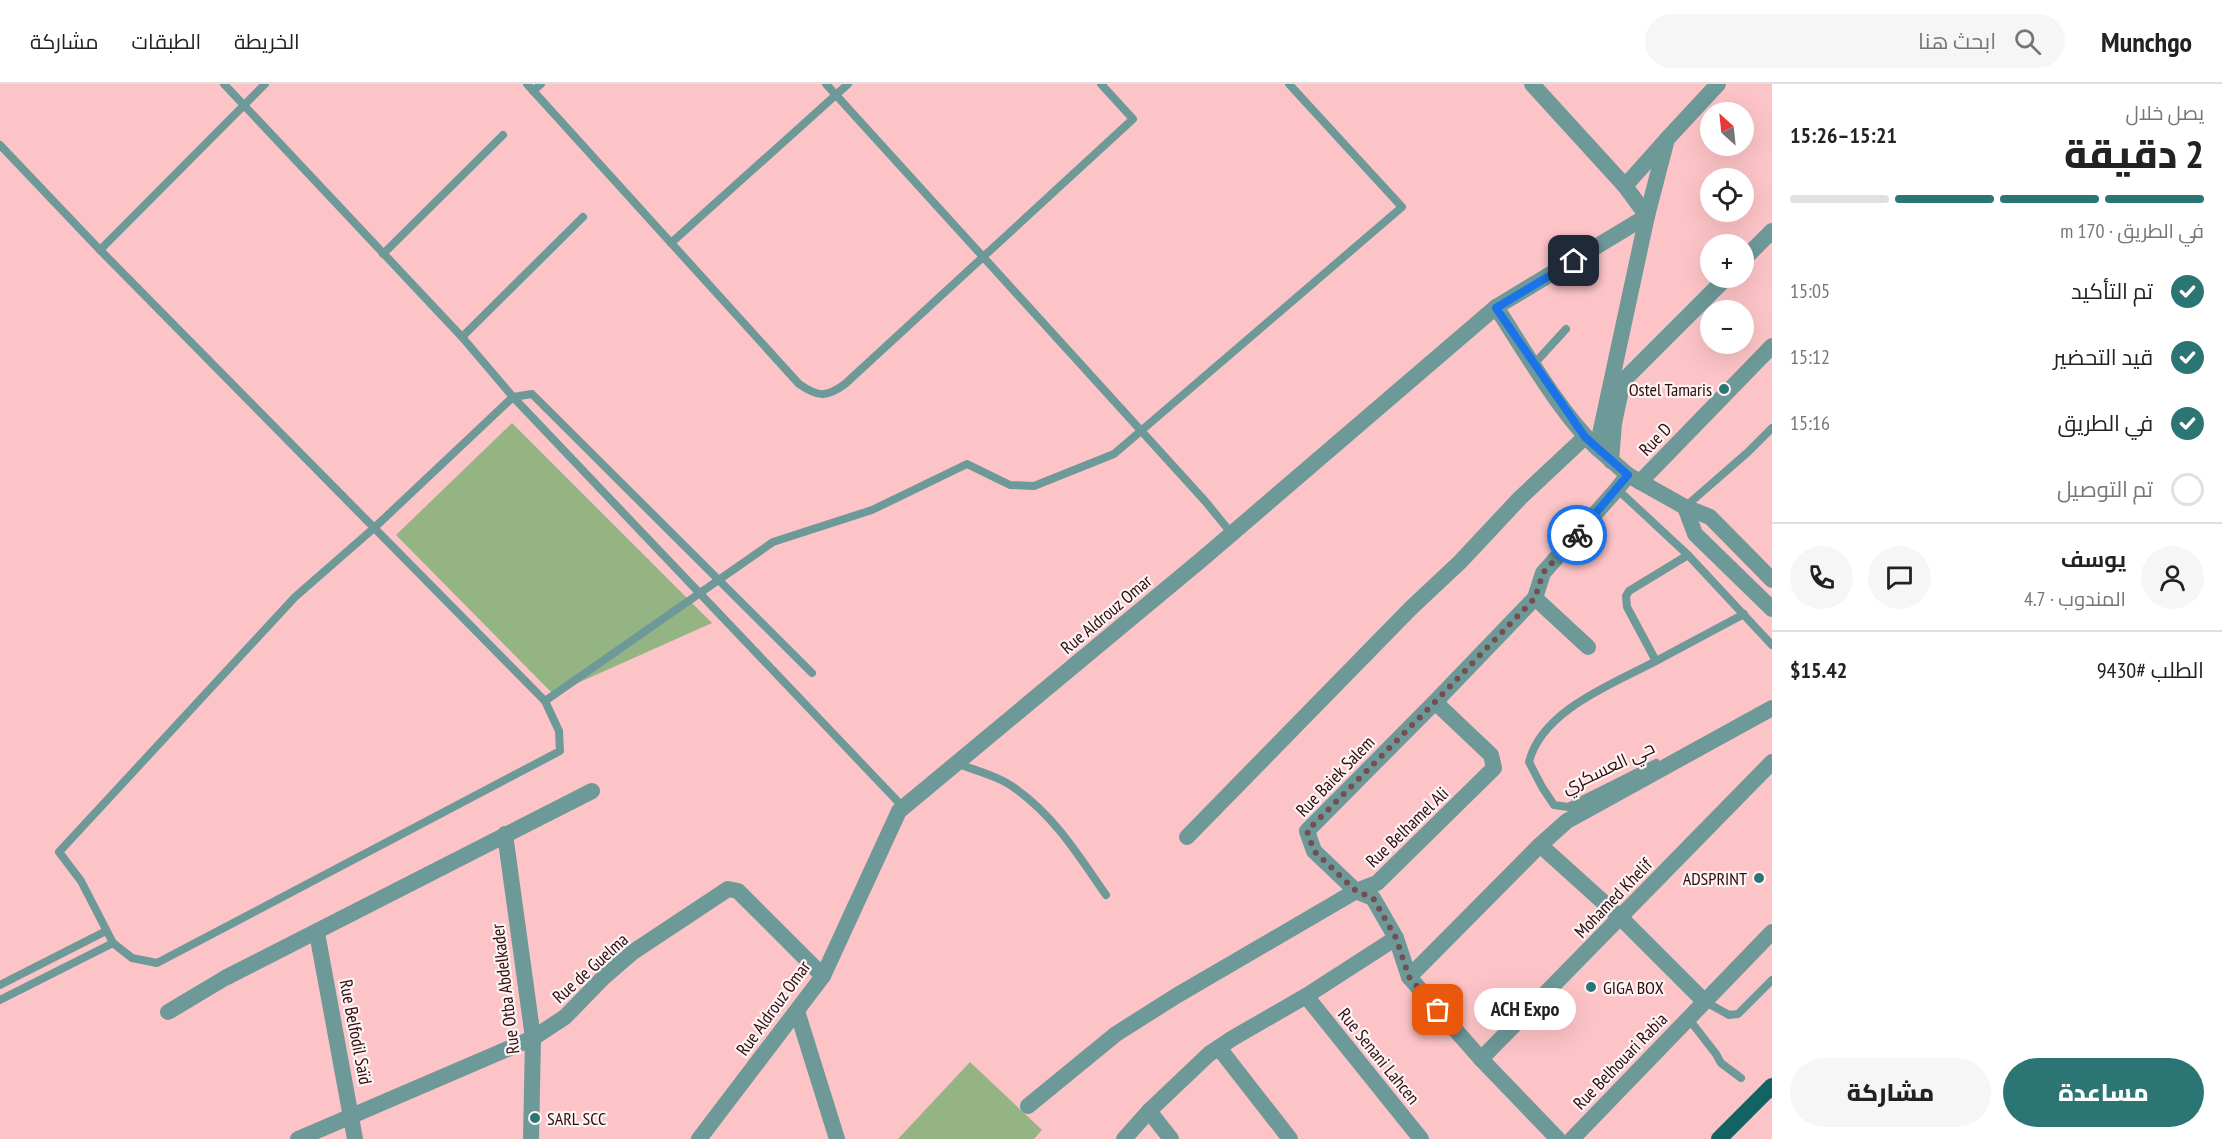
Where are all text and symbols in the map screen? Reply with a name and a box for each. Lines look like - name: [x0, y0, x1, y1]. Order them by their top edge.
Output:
- search box: [1645, 14, 2065, 68]
- text: Munchgo: [2101, 23, 2192, 60]
- icon: search: [2011, 25, 2044, 58]
- text: ابحث هنا: [1918, 27, 1996, 55]
- text: مشاركة: [30, 28, 99, 55]
- text: الطبقات: [132, 28, 201, 55]
- text: الخريطة: [234, 28, 300, 55]
- text: يصل خلال: [2126, 100, 2204, 126]
- north arrow: [1700, 102, 1754, 156]
- map controls: [1700, 102, 1754, 354]
- text: 15:21–15:26: [1790, 121, 1897, 149]
- text: 2 دقيقة: [2064, 128, 2204, 179]
- button: locate: [1700, 168, 1754, 222]
- text: في الطريق · 170 m: [2060, 218, 2204, 244]
- button: +: [1700, 234, 1754, 288]
- pin: [1548, 235, 1599, 286]
- icon: home: [1557, 244, 1590, 277]
- icon: check: [2171, 275, 2204, 308]
- text: تم التأكيد: [2071, 277, 2153, 305]
- text: 15:05: [1790, 278, 1830, 304]
- button: −: [1700, 300, 1754, 354]
- icon: check: [2171, 341, 2204, 374]
- text: قيد التحضير: [2053, 343, 2153, 371]
- text: 15:12: [1790, 344, 1830, 370]
- place label: Ostel Tamaris: [1629, 378, 1712, 401]
- marker: Ostel Tamaris: [1717, 382, 1731, 396]
- icon: check: [2171, 407, 2204, 440]
- text: في الطريق: [2058, 409, 2153, 437]
- text: 15:16: [1790, 410, 1830, 436]
- street label: Rue D: [1634, 418, 1676, 460]
- text: تم التوصيل: [2057, 475, 2153, 503]
- courier: [1547, 505, 1607, 565]
- icon: bike: [1561, 519, 1594, 552]
- text: يوسف: [2061, 545, 2126, 573]
- button: phone: [1790, 546, 1853, 609]
- button: chat: [1868, 546, 1931, 609]
- button: person: [2141, 546, 2204, 609]
- street label: Rue Aldrouz Omar: [1056, 569, 1156, 659]
- text: المندوب · 4.7: [2024, 586, 2126, 612]
- text: $15.42: [1790, 656, 1847, 684]
- text: الطلب #9430: [2097, 656, 2204, 684]
- street label: Rue Baiek Salem: [1291, 731, 1379, 821]
- street label: حي العسكري: [1558, 735, 1659, 801]
- street label: Rue Belhamel Ali: [1361, 782, 1453, 872]
- street label: Mohamed Khelif: [1569, 852, 1658, 943]
- place label: ADSPRINT: [1683, 867, 1747, 890]
- marker: ADSPRINT: [1752, 871, 1766, 885]
- street label: Rue Otba Abdelkader: [486, 923, 524, 1055]
- street label: Rue de Guelma: [547, 928, 633, 1008]
- street label: Rue Aldrouz Omar: [731, 956, 815, 1060]
- place label: GIGA BOX: [1603, 976, 1664, 999]
- street label: Rue Belfodil Saïd: [335, 978, 377, 1086]
- marker: GIGA BOX: [1584, 980, 1598, 994]
- pin: [1412, 984, 1463, 1035]
- callout: ACH Expo: [1474, 989, 1576, 1031]
- icon: bag: [1421, 993, 1454, 1026]
- text: ACH Expo: [1491, 996, 1559, 1022]
- street label: Rue Senani Lahcen: [1333, 1003, 1425, 1109]
- street label: Rue Belhouari Rabia: [1568, 1008, 1672, 1114]
- button: مشاركة: [1790, 1058, 1991, 1127]
- button: مساعدة: [2003, 1058, 2204, 1127]
- place label: SARL SCC: [547, 1107, 606, 1130]
- marker: SARL SCC: [528, 1111, 542, 1125]

